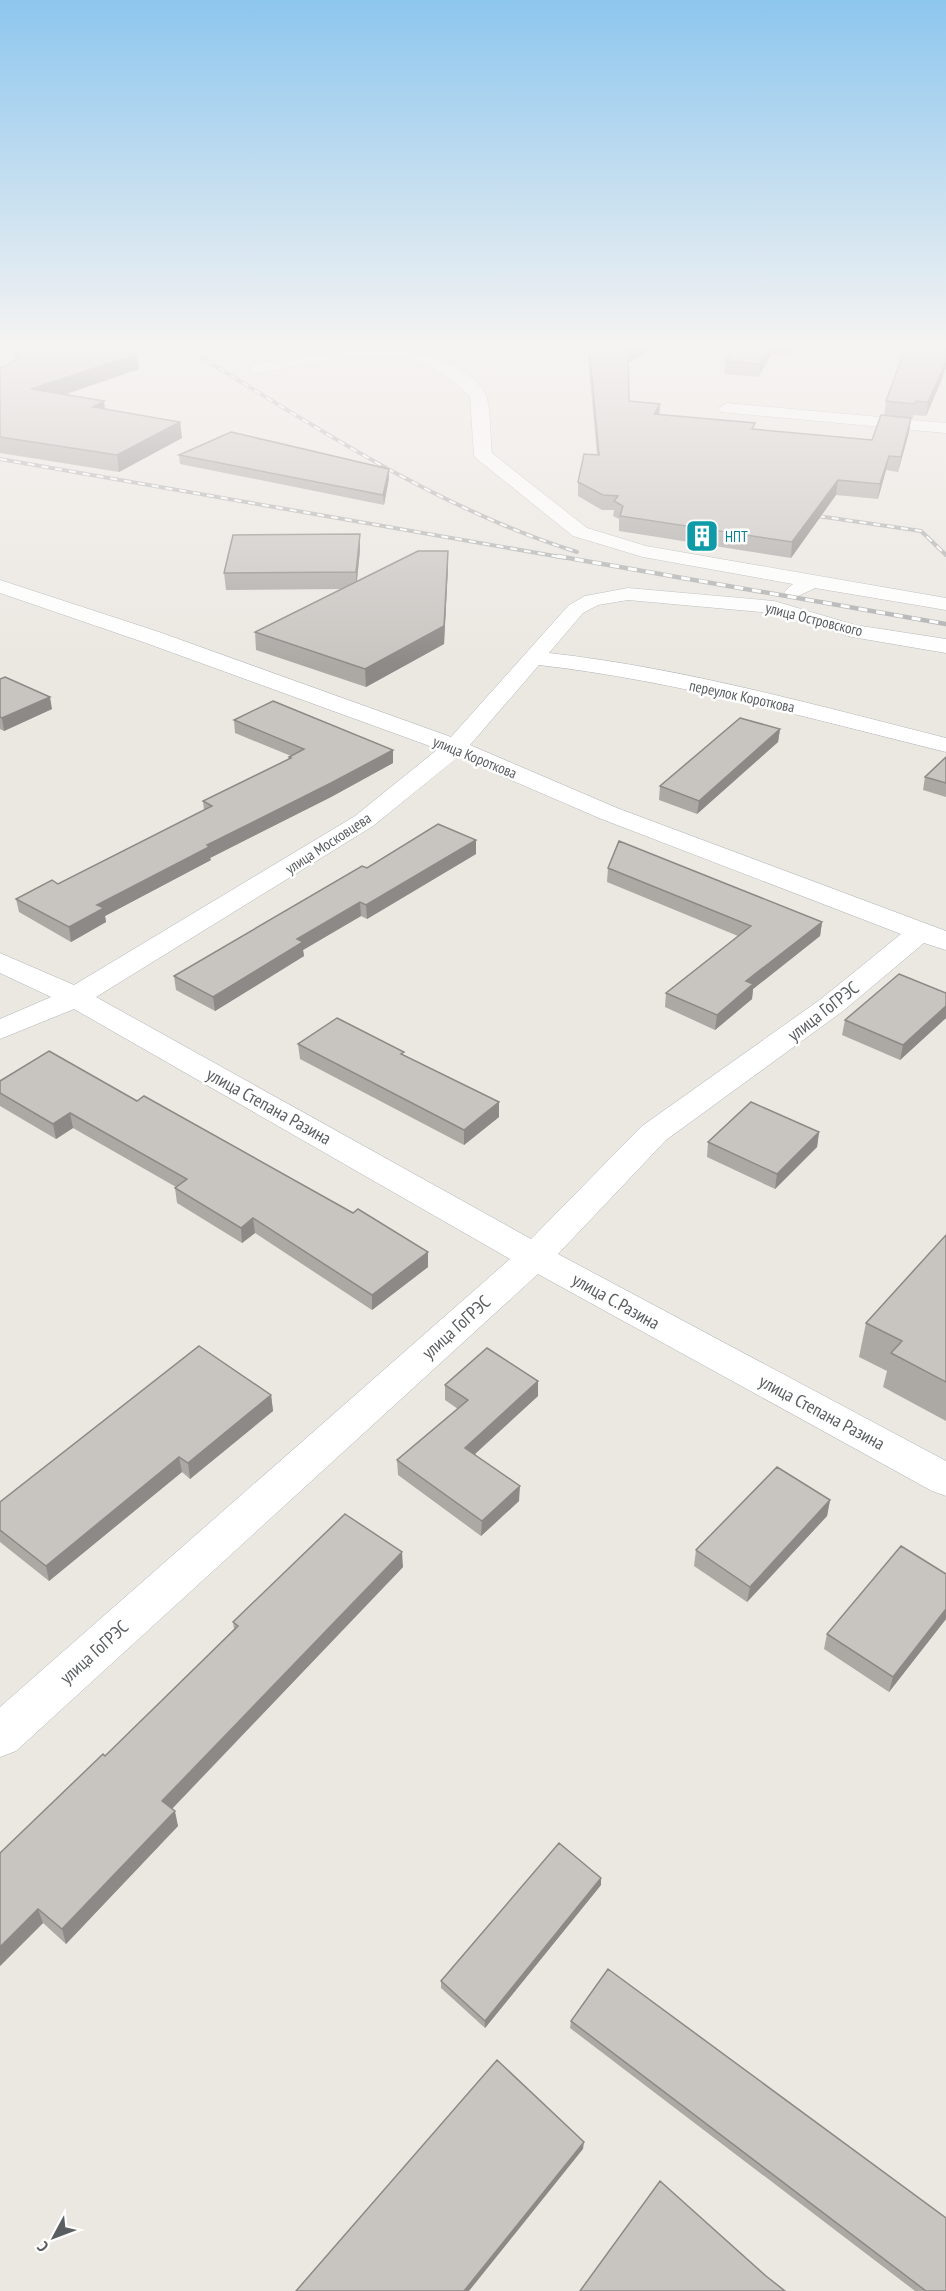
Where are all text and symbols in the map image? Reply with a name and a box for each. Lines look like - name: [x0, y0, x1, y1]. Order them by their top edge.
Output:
- building icon: НПТ: [684, 518, 720, 554]
- place label: НПТ: [725, 527, 748, 546]
- street label: улица Островского: [763, 598, 865, 640]
- street label: переулок Короткова: [688, 676, 796, 716]
- street label: улица Короткова: [430, 732, 520, 782]
- street label: улица Московцева: [282, 808, 374, 878]
- street label: улица ГоГРЭС: [783, 976, 863, 1046]
- street label: улица Степана Разина: [203, 1062, 335, 1150]
- street label: улица С.Разина: [568, 1268, 664, 1334]
- street label: улица ГоГРЭС: [417, 1290, 495, 1364]
- street label: улица Степана Разина: [755, 1369, 889, 1455]
- street label: улица ГоГРЭС: [55, 1615, 133, 1689]
- north arrow: [24, 2207, 84, 2267]
- text: С: [32, 2237, 53, 2256]

